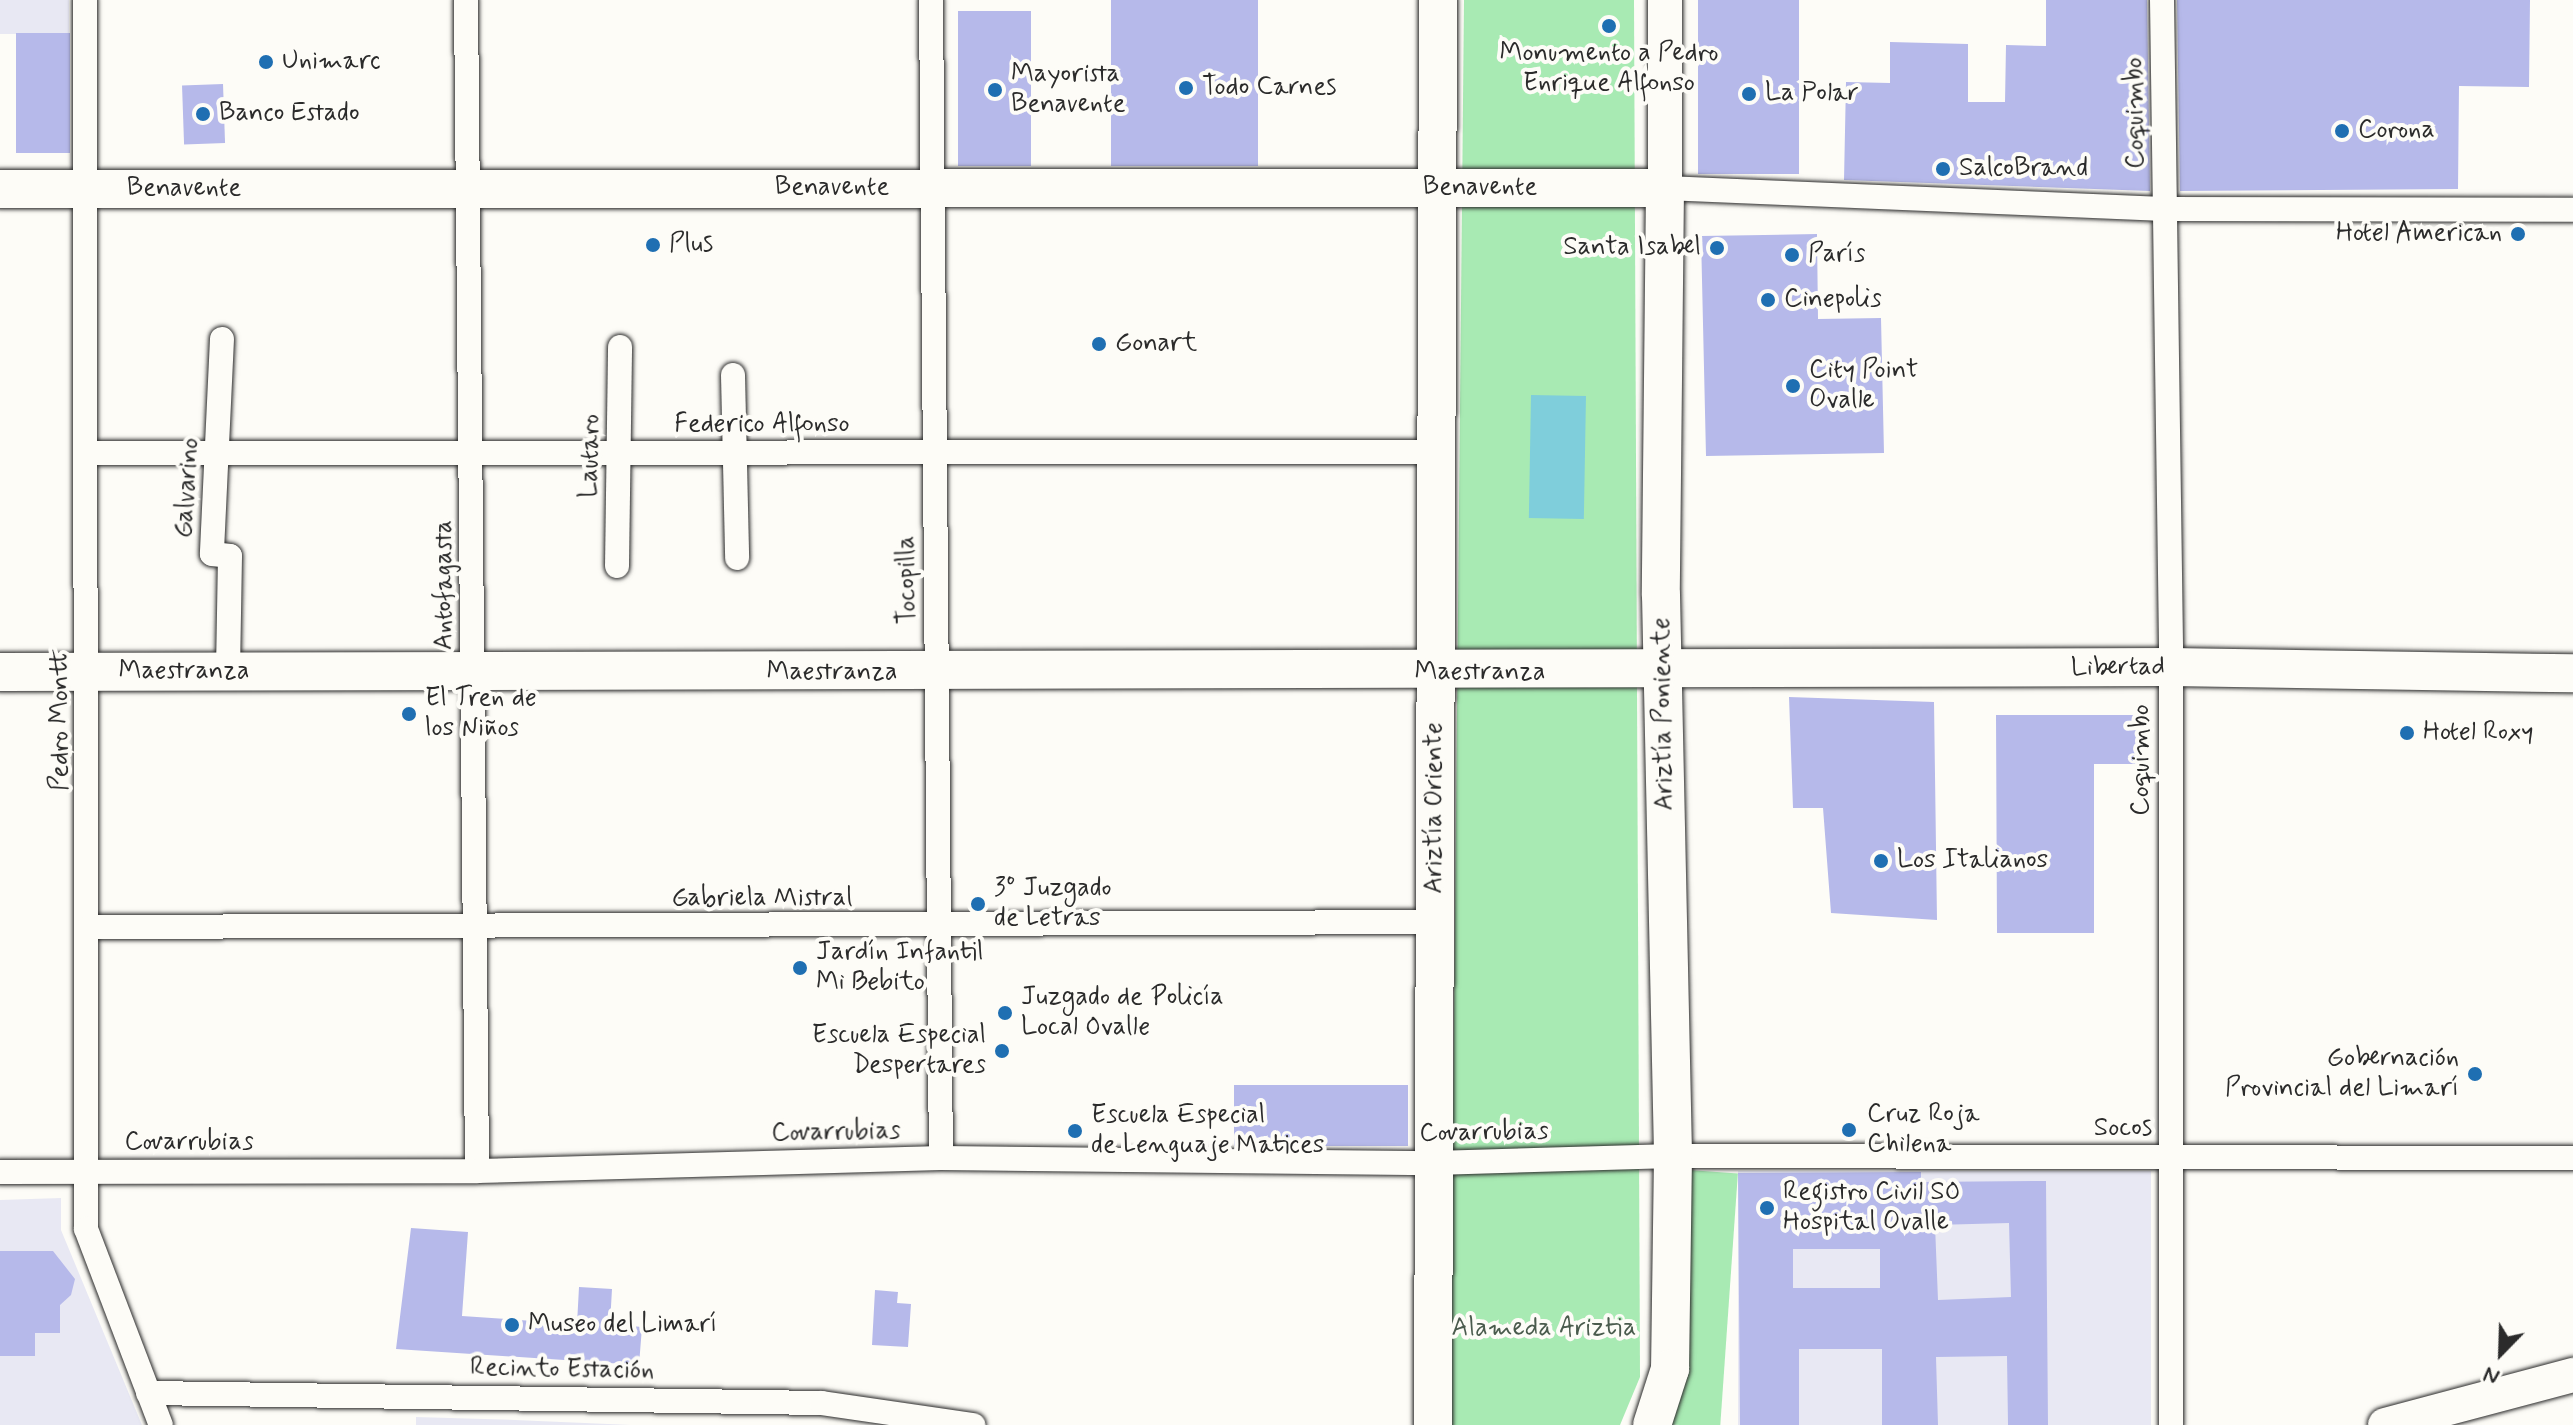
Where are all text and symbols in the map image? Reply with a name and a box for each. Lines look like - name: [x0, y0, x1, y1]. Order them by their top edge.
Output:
- marker: Monumento a Pedro Enrique Alfonso: [1600, 17, 1618, 35]
- place label: Monumento a Pedro Enrique Alfonso: [1500, 38, 1718, 100]
- place label: Unimarc: [282, 46, 381, 78]
- marker: Unimarc: [257, 53, 275, 71]
- street label: Coquimbo: [2119, 57, 2153, 169]
- place label: Mayorista Benavente: [1011, 59, 1126, 120]
- place label: Todo Carnes: [1202, 72, 1342, 104]
- place label: La Polar: [1765, 78, 1856, 110]
- marker: Todo Carnes: [1177, 79, 1195, 97]
- marker: Mayorista Benavente: [986, 81, 1004, 99]
- marker: La Polar: [1740, 85, 1758, 103]
- place label: Banco Estado: [219, 98, 360, 130]
- marker: Banco Estado: [194, 105, 212, 123]
- place label: Corona: [2358, 115, 2435, 147]
- marker: Corona: [2333, 122, 2351, 140]
- place label: SalcoBrand: [1959, 153, 2088, 185]
- marker: SalcoBrand: [1934, 160, 1952, 178]
- street label: Benavente: [775, 172, 889, 204]
- street label: Benavente: [1423, 172, 1537, 204]
- street label: Benavente: [127, 173, 241, 205]
- place label: Hotel American: [2339, 218, 2502, 250]
- marker: Hotel American: [2509, 225, 2527, 243]
- place label: Plus: [669, 229, 713, 261]
- place label: Santa Isabel: [1559, 232, 1701, 264]
- marker: Plus: [644, 236, 662, 254]
- marker: Santa Isabel: [1708, 239, 1726, 257]
- place label: París: [1808, 239, 1865, 271]
- marker: París: [1783, 246, 1801, 264]
- place label: Cinepolis: [1784, 284, 1882, 316]
- marker: Cinepolis: [1759, 291, 1777, 309]
- place label: Gonart: [1115, 328, 1197, 360]
- marker: Gonart: [1090, 335, 1108, 353]
- place label: City Point Ovalle: [1809, 355, 1918, 416]
- marker: City Point Ovalle: [1784, 377, 1802, 395]
- street label: Federico Alfonso: [674, 409, 850, 441]
- street label: Lautaro: [575, 414, 607, 498]
- street label: Galvarino: [169, 437, 207, 539]
- street label: Antofagasta: [429, 520, 461, 650]
- street label: Tocopilla: [892, 535, 924, 625]
- street label: Ariztía Poniente: [1647, 618, 1681, 810]
- street label: Pedro Montt: [45, 649, 77, 791]
- street label: Libertad: [2071, 652, 2165, 684]
- street label: Maestranza: [119, 656, 249, 688]
- street label: Maestranza: [767, 657, 897, 689]
- street label: Maestranza: [1415, 657, 1545, 689]
- place label: El Tren de los Niños: [425, 683, 539, 744]
- street label: Coquimbo: [2126, 704, 2158, 816]
- marker: El Tren de los Niños: [400, 705, 418, 723]
- place label: Hotel Roxy: [2423, 717, 2534, 749]
- street label: Ariztía Oriente: [1419, 722, 1451, 894]
- marker: Hotel Roxy: [2398, 724, 2416, 742]
- place label: Los Italianos: [1897, 845, 2047, 877]
- marker: Los Italianos: [1872, 852, 1890, 870]
- place label: 3º Juzgado de Letras: [994, 873, 1112, 934]
- street label: Gabriela Mistral: [672, 883, 852, 915]
- marker: 3º Juzgado de Letras: [969, 895, 987, 913]
- place label: Jardín Infantil Mi Bebito: [816, 937, 990, 998]
- marker: Jardín Infantil Mi Bebito: [791, 959, 809, 977]
- place label: Juzgado de Policía Local Ovalle: [1021, 982, 1218, 1044]
- marker: Juzgado de Policía Local Ovalle: [996, 1004, 1014, 1022]
- place label: Escuela Especial Despertares: [814, 1020, 986, 1082]
- marker: Escuela Especial Despertares: [993, 1042, 1011, 1060]
- place label: Gobernación Provincial del Limarí: [2228, 1043, 2459, 1104]
- marker: Gobernación Provincial del Limarí: [2466, 1065, 2484, 1083]
- place label: Cruz Roja Chilena: [1867, 1099, 1977, 1160]
- place label: Escuela Especial de Lenguaje Matices: [1091, 1100, 1318, 1162]
- street label: Socos: [2094, 1113, 2152, 1145]
- street label: Covarrubias: [771, 1116, 901, 1150]
- street label: Covarrubias: [1419, 1116, 1549, 1150]
- marker: Cruz Roja Chilena: [1838, 1119, 1860, 1141]
- marker: Escuela Especial de Lenguaje Matices: [1066, 1122, 1084, 1140]
- street label: Covarrubias: [124, 1127, 254, 1159]
- place label: Registro Civil SO Hospital Ovalle: [1783, 1177, 1962, 1238]
- marker: Registro Civil SO Hospital Ovalle: [1758, 1199, 1776, 1217]
- place label: Museo del Limarí: [528, 1309, 720, 1341]
- park label: Alameda Ariztia: [1451, 1313, 1637, 1345]
- north arrow: [2461, 1313, 2541, 1393]
- marker: Museo del Limarí: [503, 1316, 521, 1334]
- street label: Recinto Estación: [470, 1353, 654, 1387]
- text: N: [2479, 1359, 2504, 1391]

